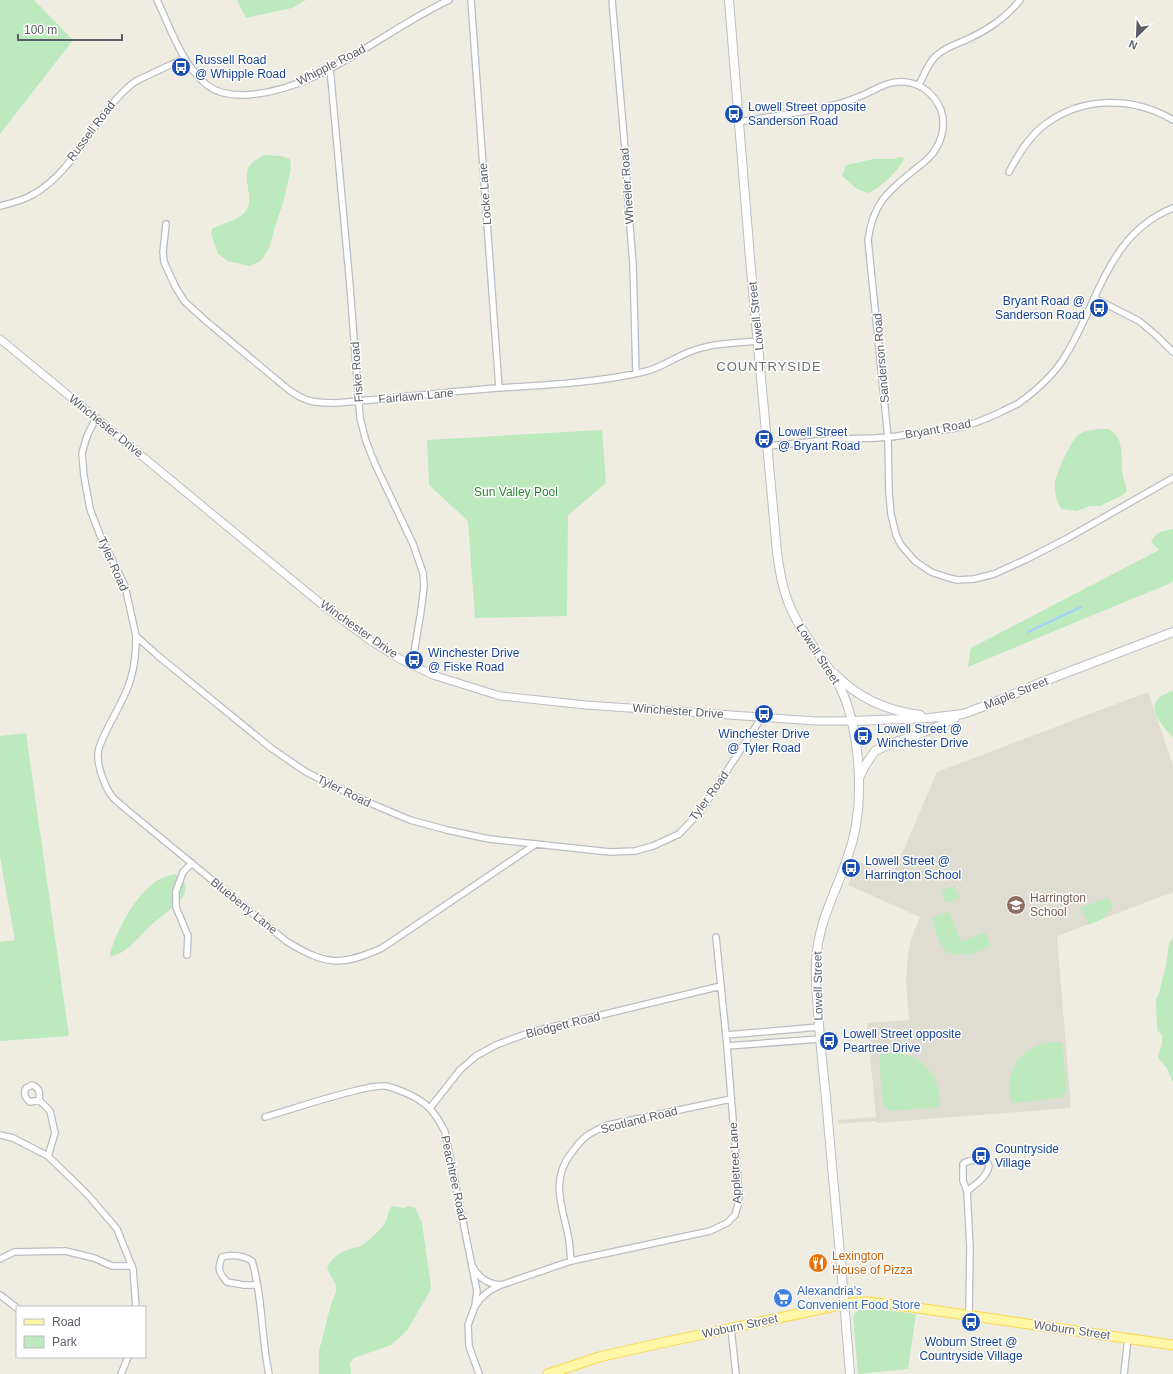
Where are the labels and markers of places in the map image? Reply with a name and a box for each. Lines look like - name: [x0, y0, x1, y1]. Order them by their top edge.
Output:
- place label: Russell Road @ Whipple Road: [195, 53, 286, 81]
- bus stop icon: Russell Road @ Whipple Road: [170, 56, 192, 78]
- place label: Lowell Street opposite Sanderson Road: [748, 100, 866, 128]
- bus stop icon: Lowell Street opposite Sanderson Road: [723, 103, 745, 125]
- place label: Bryant Road @ Sanderson Road: [995, 294, 1085, 322]
- bus stop icon: Bryant Road @ Sanderson Road: [1088, 297, 1110, 319]
- place label: Lowell Street @ Bryant Road: [778, 425, 860, 453]
- bus stop icon: Lowell Street @ Bryant Road: [753, 428, 775, 450]
- place label: Winchester Drive @ Fiske Road: [428, 646, 520, 674]
- bus stop icon: Winchester Drive @ Fiske Road: [403, 649, 425, 671]
- bus stop icon: Winchester Drive @ Tyler Road: [753, 703, 775, 725]
- place label: Lowell Street @ Winchester Drive: [877, 722, 969, 750]
- bus stop icon: Lowell Street @ Winchester Drive: [852, 725, 874, 747]
- place label: Winchester Drive @ Tyler Road: [718, 727, 810, 755]
- place label: Lowell Street @ Harrington School: [865, 854, 961, 882]
- bus stop icon: Lowell Street @ Harrington School: [840, 857, 862, 879]
- place label: Harrington School: [1030, 891, 1086, 919]
- school or university icon: Harrington School: [1005, 894, 1027, 916]
- place label: Lowell Street opposite Peartree Drive: [843, 1027, 961, 1055]
- bus stop icon: Lowell Street opposite Peartree Drive: [818, 1030, 840, 1052]
- place label: Countryside Village: [995, 1142, 1059, 1170]
- bus stop icon: Countryside Village: [970, 1145, 992, 1167]
- place label: Lexington House of Pizza: [832, 1249, 913, 1277]
- restaurant icon: Lexington House of Pizza: [807, 1252, 829, 1274]
- place label: Alexandria's Convenient Food Store: [797, 1284, 921, 1312]
- supermarket icon: Alexandria's Convenient Food Store: [772, 1287, 794, 1309]
- bus stop icon: Woburn Street @ Countryside Village: [960, 1311, 982, 1333]
- place label: Woburn Street @ Countryside Village: [919, 1335, 1023, 1363]

